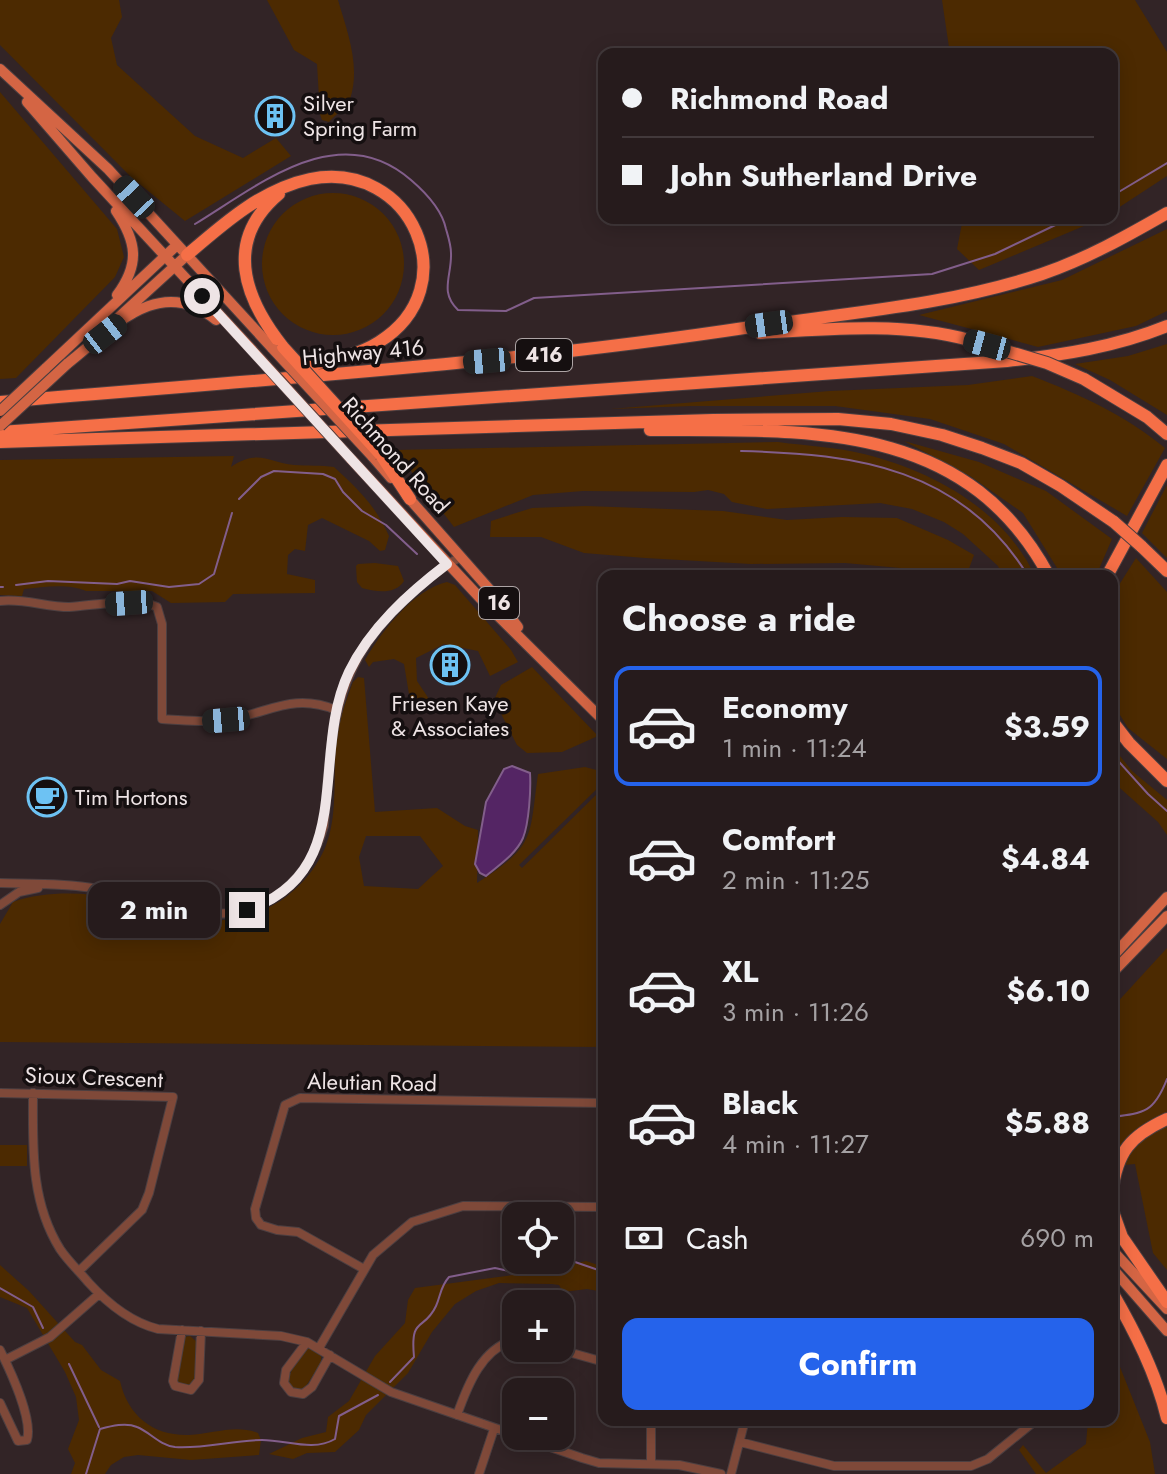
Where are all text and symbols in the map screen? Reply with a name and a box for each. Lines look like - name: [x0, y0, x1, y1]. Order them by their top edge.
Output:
- text: Richmond Road: [670, 77, 888, 120]
- place label: Silver Spring Farm: [303, 87, 417, 144]
- building icon: Silver Spring Farm: [254, 95, 296, 137]
- text: John Sutherland Drive: [670, 154, 977, 197]
- car: [109, 171, 159, 223]
- route start: [184, 278, 220, 314]
- car: [744, 309, 794, 339]
- car: [79, 310, 131, 358]
- car: [961, 327, 1013, 363]
- street label: Highway 416: [301, 331, 425, 373]
- road number: 416: [516, 339, 572, 371]
- car: [462, 347, 512, 375]
- street label: Richmond Road: [335, 390, 457, 520]
- road number: 16: [479, 587, 519, 619]
- car: [104, 589, 154, 617]
- text: Choose a ride: [622, 592, 856, 644]
- building icon: Friesen Kaye & Associates: [429, 644, 471, 686]
- text: Economy: [722, 686, 848, 729]
- place label: Friesen Kaye & Associates: [391, 687, 509, 744]
- icon: car: [626, 690, 698, 762]
- text: $3.59: [1004, 705, 1090, 748]
- car: [201, 706, 251, 734]
- text: 1 min · 11:24: [722, 729, 867, 767]
- cafe icon: Tim Hortons: [26, 776, 68, 818]
- place label: Tim Hortons: [75, 781, 188, 813]
- text: Comfort: [722, 818, 835, 861]
- icon: car: [626, 822, 698, 894]
- text: $4.84: [1001, 837, 1090, 880]
- text: 2 min · 11:25: [722, 861, 869, 899]
- callout: 2 min: [87, 882, 219, 938]
- text: 2 min: [120, 891, 188, 929]
- route end: [229, 892, 265, 928]
- text: XL: [722, 950, 758, 993]
- icon: car: [626, 954, 698, 1026]
- text: $6.10: [1006, 969, 1090, 1012]
- text: 3 min · 11:26: [722, 993, 869, 1031]
- street label: Sioux Crescent: [24, 1059, 164, 1095]
- street label: Aleutian Road: [307, 1065, 437, 1099]
- text: Black: [722, 1082, 798, 1125]
- icon: car: [626, 1086, 698, 1158]
- text: $5.88: [1005, 1101, 1090, 1144]
- text: 4 min · 11:27: [722, 1125, 869, 1163]
- map controls: [502, 1202, 574, 1450]
- button: locate: [502, 1202, 574, 1274]
- icon: cash: [622, 1216, 666, 1260]
- text: Cash: [686, 1217, 749, 1260]
- text: 690 m: [1020, 1219, 1094, 1257]
- button: +: [502, 1290, 574, 1362]
- button: Confirm: [622, 1318, 1094, 1410]
- button: −: [502, 1378, 574, 1450]

